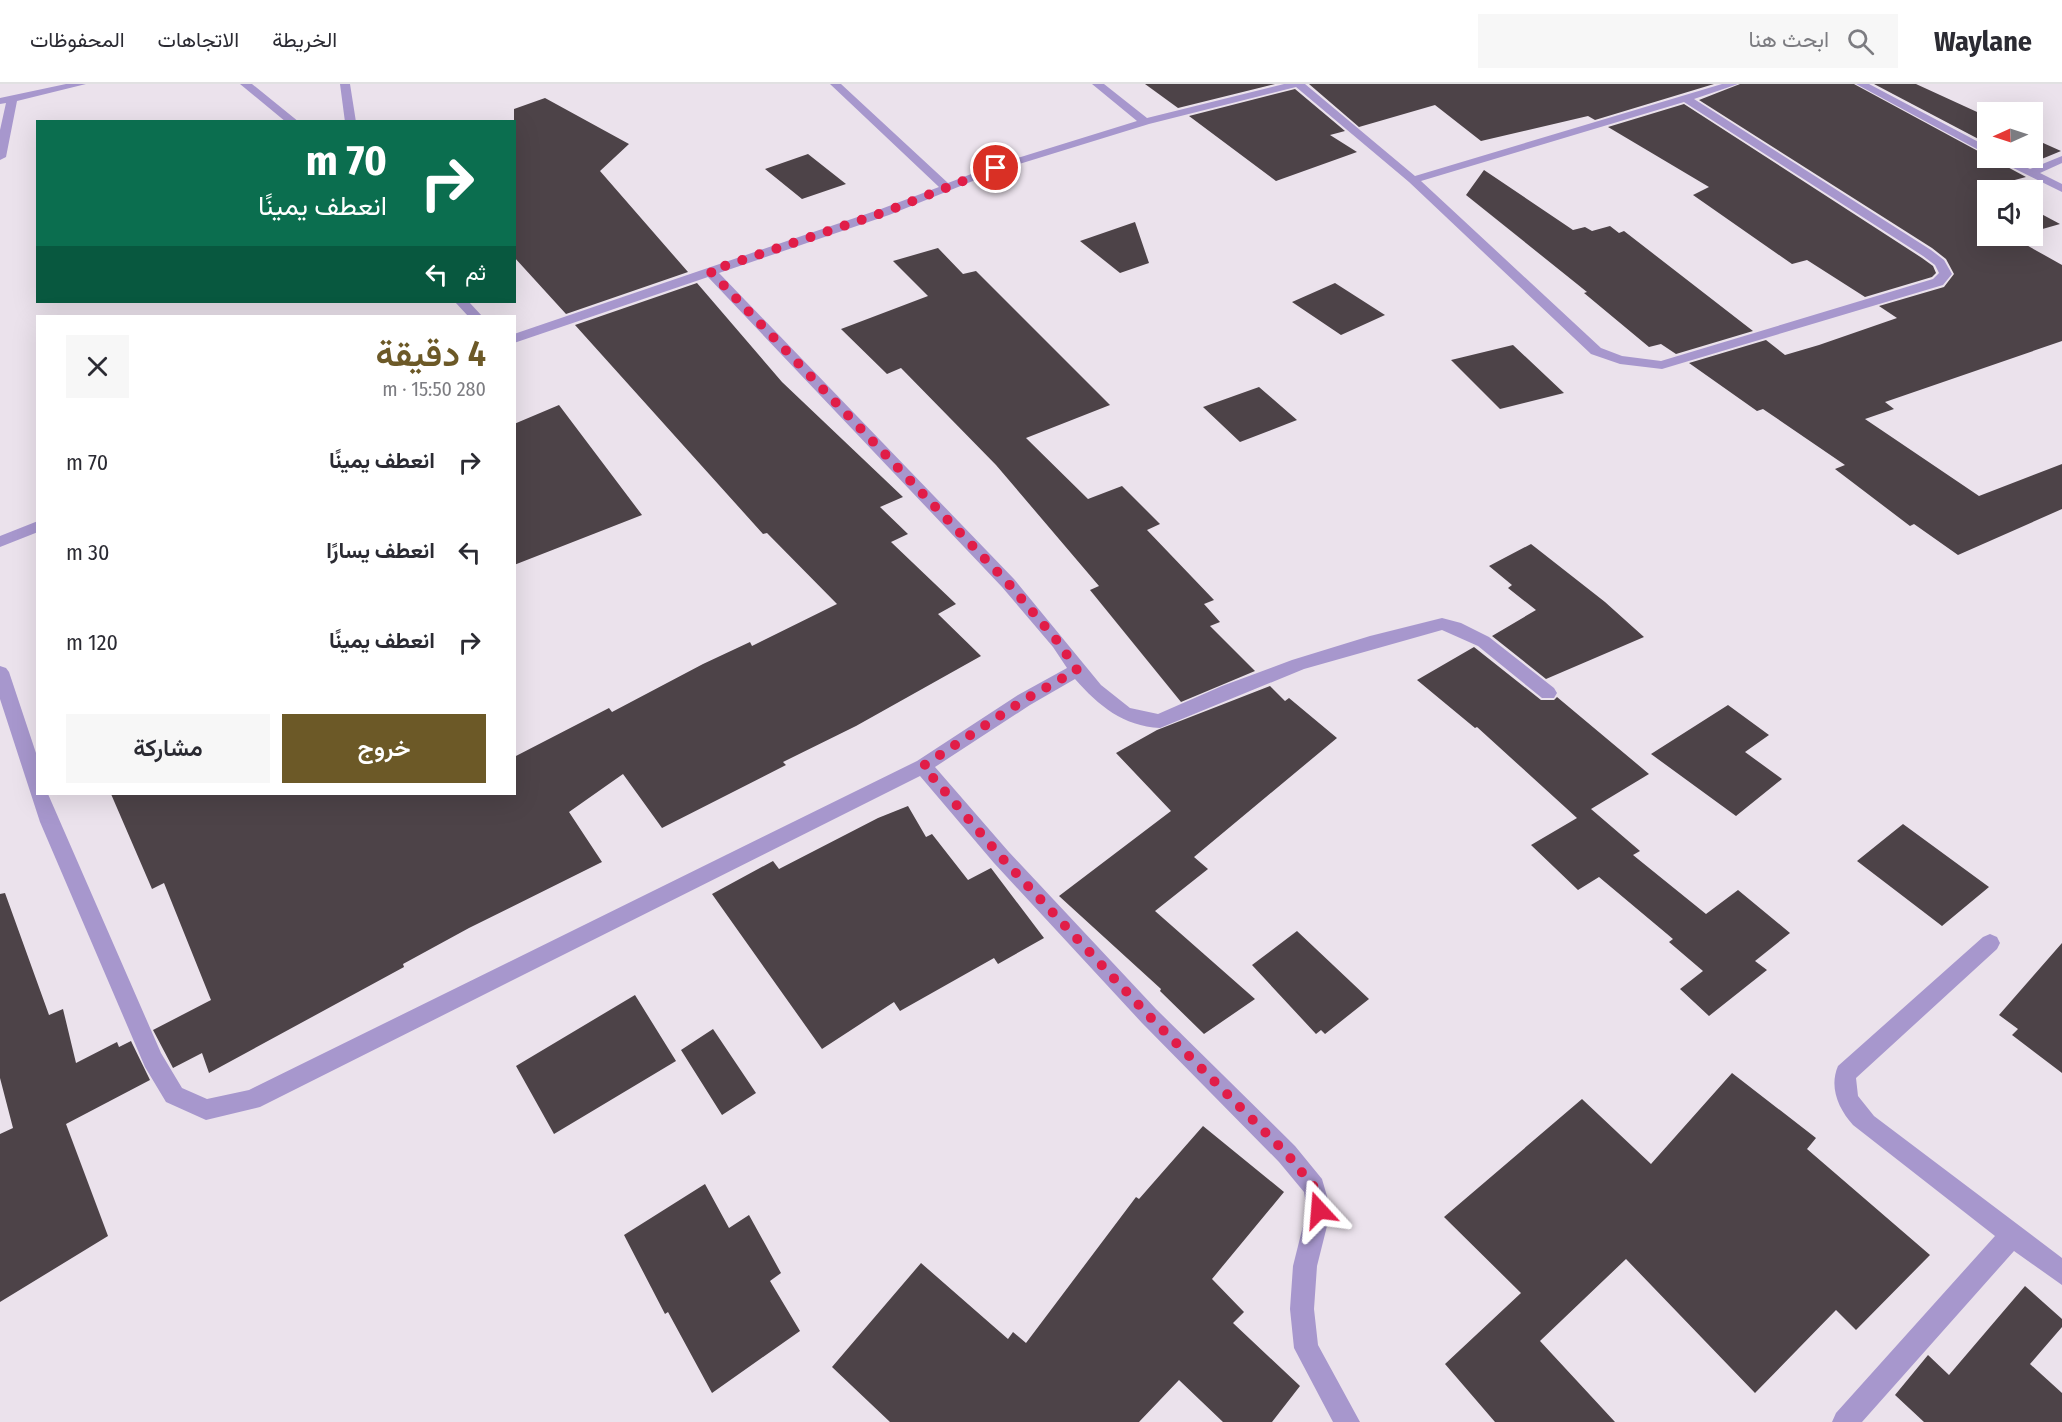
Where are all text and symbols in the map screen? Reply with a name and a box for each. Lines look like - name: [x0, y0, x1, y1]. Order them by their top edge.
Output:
- search box: [1478, 14, 1898, 68]
- icon: search: [1844, 25, 1877, 58]
- text: Waylane: [1934, 25, 2032, 58]
- text: ابحث هنا: [1748, 26, 1829, 53]
- text: المحفوظات: [30, 27, 125, 53]
- text: الاتجاهات: [158, 27, 239, 53]
- text: الخريطة: [272, 27, 337, 53]
- north arrow: [1977, 102, 2043, 168]
- map controls: [1977, 102, 2043, 246]
- text: 70 m: [306, 136, 387, 186]
- pin: [970, 142, 1021, 193]
- icon: right: [408, 144, 486, 222]
- icon: arrive: [979, 151, 1012, 184]
- button: sound: [1977, 180, 2043, 246]
- text: انعطف يمينًا: [258, 190, 387, 222]
- icon: left: [420, 258, 453, 291]
- text: ثم: [465, 259, 486, 286]
- text: 4 دقيقة: [375, 332, 486, 376]
- button: close: [66, 335, 129, 398]
- text: 280 m · 15:50: [382, 377, 486, 401]
- icon: right: [453, 446, 486, 479]
- text: انعطف يمينًا: [329, 447, 435, 474]
- text: 70 m: [66, 449, 108, 476]
- icon: left: [453, 536, 486, 569]
- text: انعطف يسارًا: [326, 537, 435, 564]
- text: 30 m: [66, 539, 109, 566]
- icon: right: [453, 626, 486, 659]
- text: انعطف يمينًا: [329, 627, 435, 654]
- text: 120 m: [66, 629, 118, 656]
- button: مشاركة: [66, 714, 270, 783]
- button: خروج: [282, 714, 486, 783]
- position arrow: [1287, 1178, 1351, 1242]

